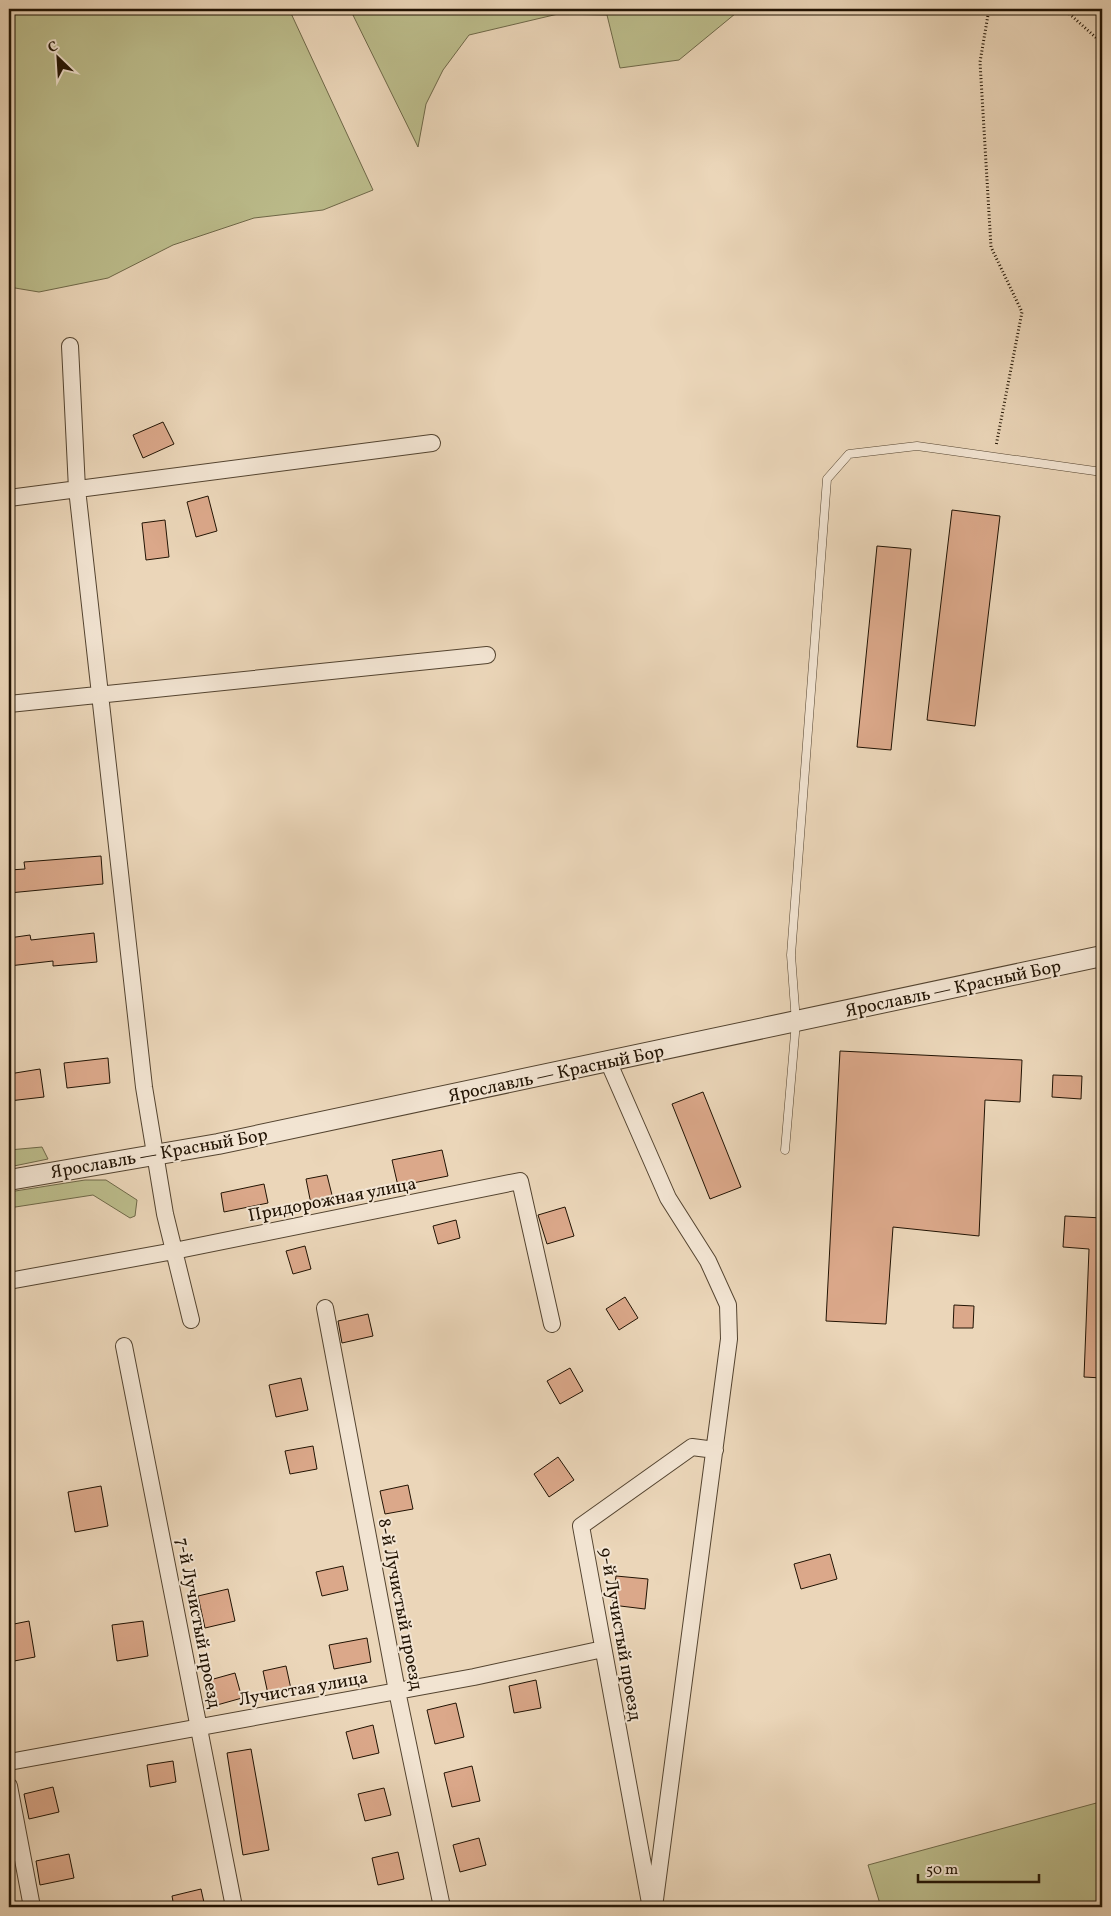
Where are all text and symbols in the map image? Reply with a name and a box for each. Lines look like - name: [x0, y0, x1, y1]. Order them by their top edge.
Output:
- north arrow: [32, 32, 82, 82]
- text: С: [45, 37, 61, 58]
- street label: Ярославль — Красный Бор: [843, 954, 1064, 1025]
- street label: Ярославль — Красный Бор: [446, 1039, 667, 1110]
- street label: Ярославль — Красный Бор: [49, 1123, 270, 1186]
- street label: Придорожная улица: [246, 1172, 418, 1229]
- street label: 8-й Лучистый проезд: [371, 1516, 428, 1692]
- street label: 7-й Лучистый проезд: [169, 1536, 226, 1711]
- street label: 9-й Лучистый проезд: [592, 1546, 647, 1723]
- street label: Лучистая улица: [237, 1666, 370, 1713]
- scale bar: [918, 1851, 1040, 1883]
- text: 50 m: [926, 1860, 958, 1881]

